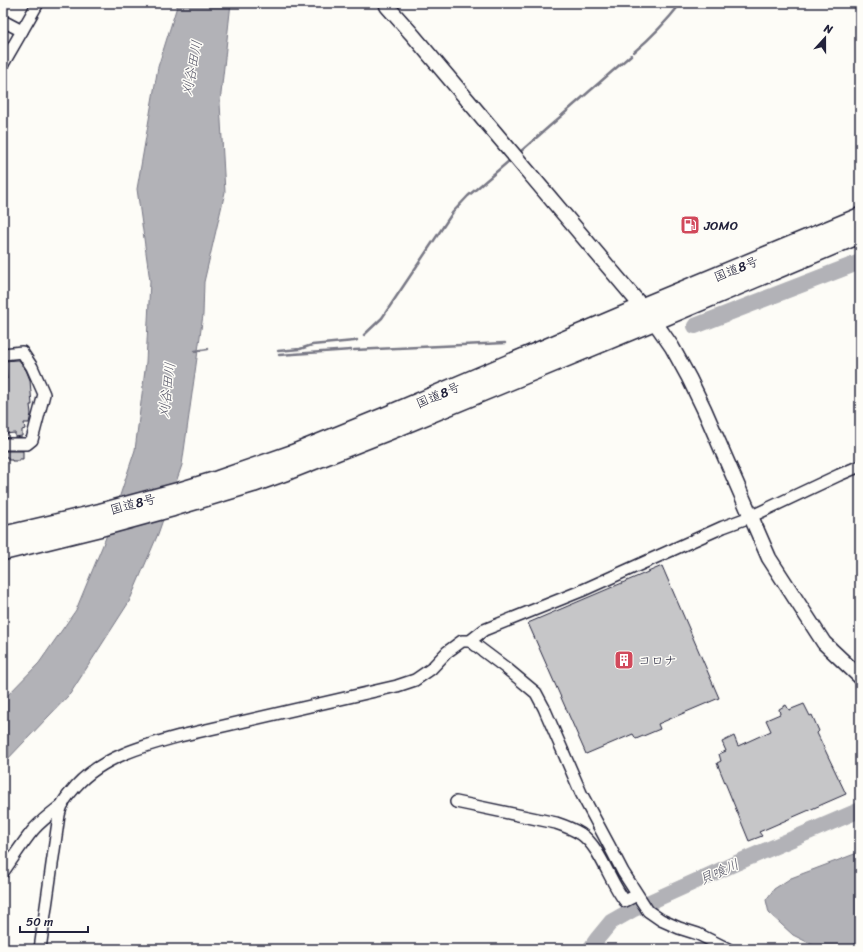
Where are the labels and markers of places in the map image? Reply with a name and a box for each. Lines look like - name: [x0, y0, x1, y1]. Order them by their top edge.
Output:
- fuel station icon: JOMO: [679, 214, 701, 236]
- place label: JOMO: [703, 214, 738, 237]
- building icon: コロナ: [613, 649, 635, 671]
- place label: コロナ: [638, 649, 677, 672]

